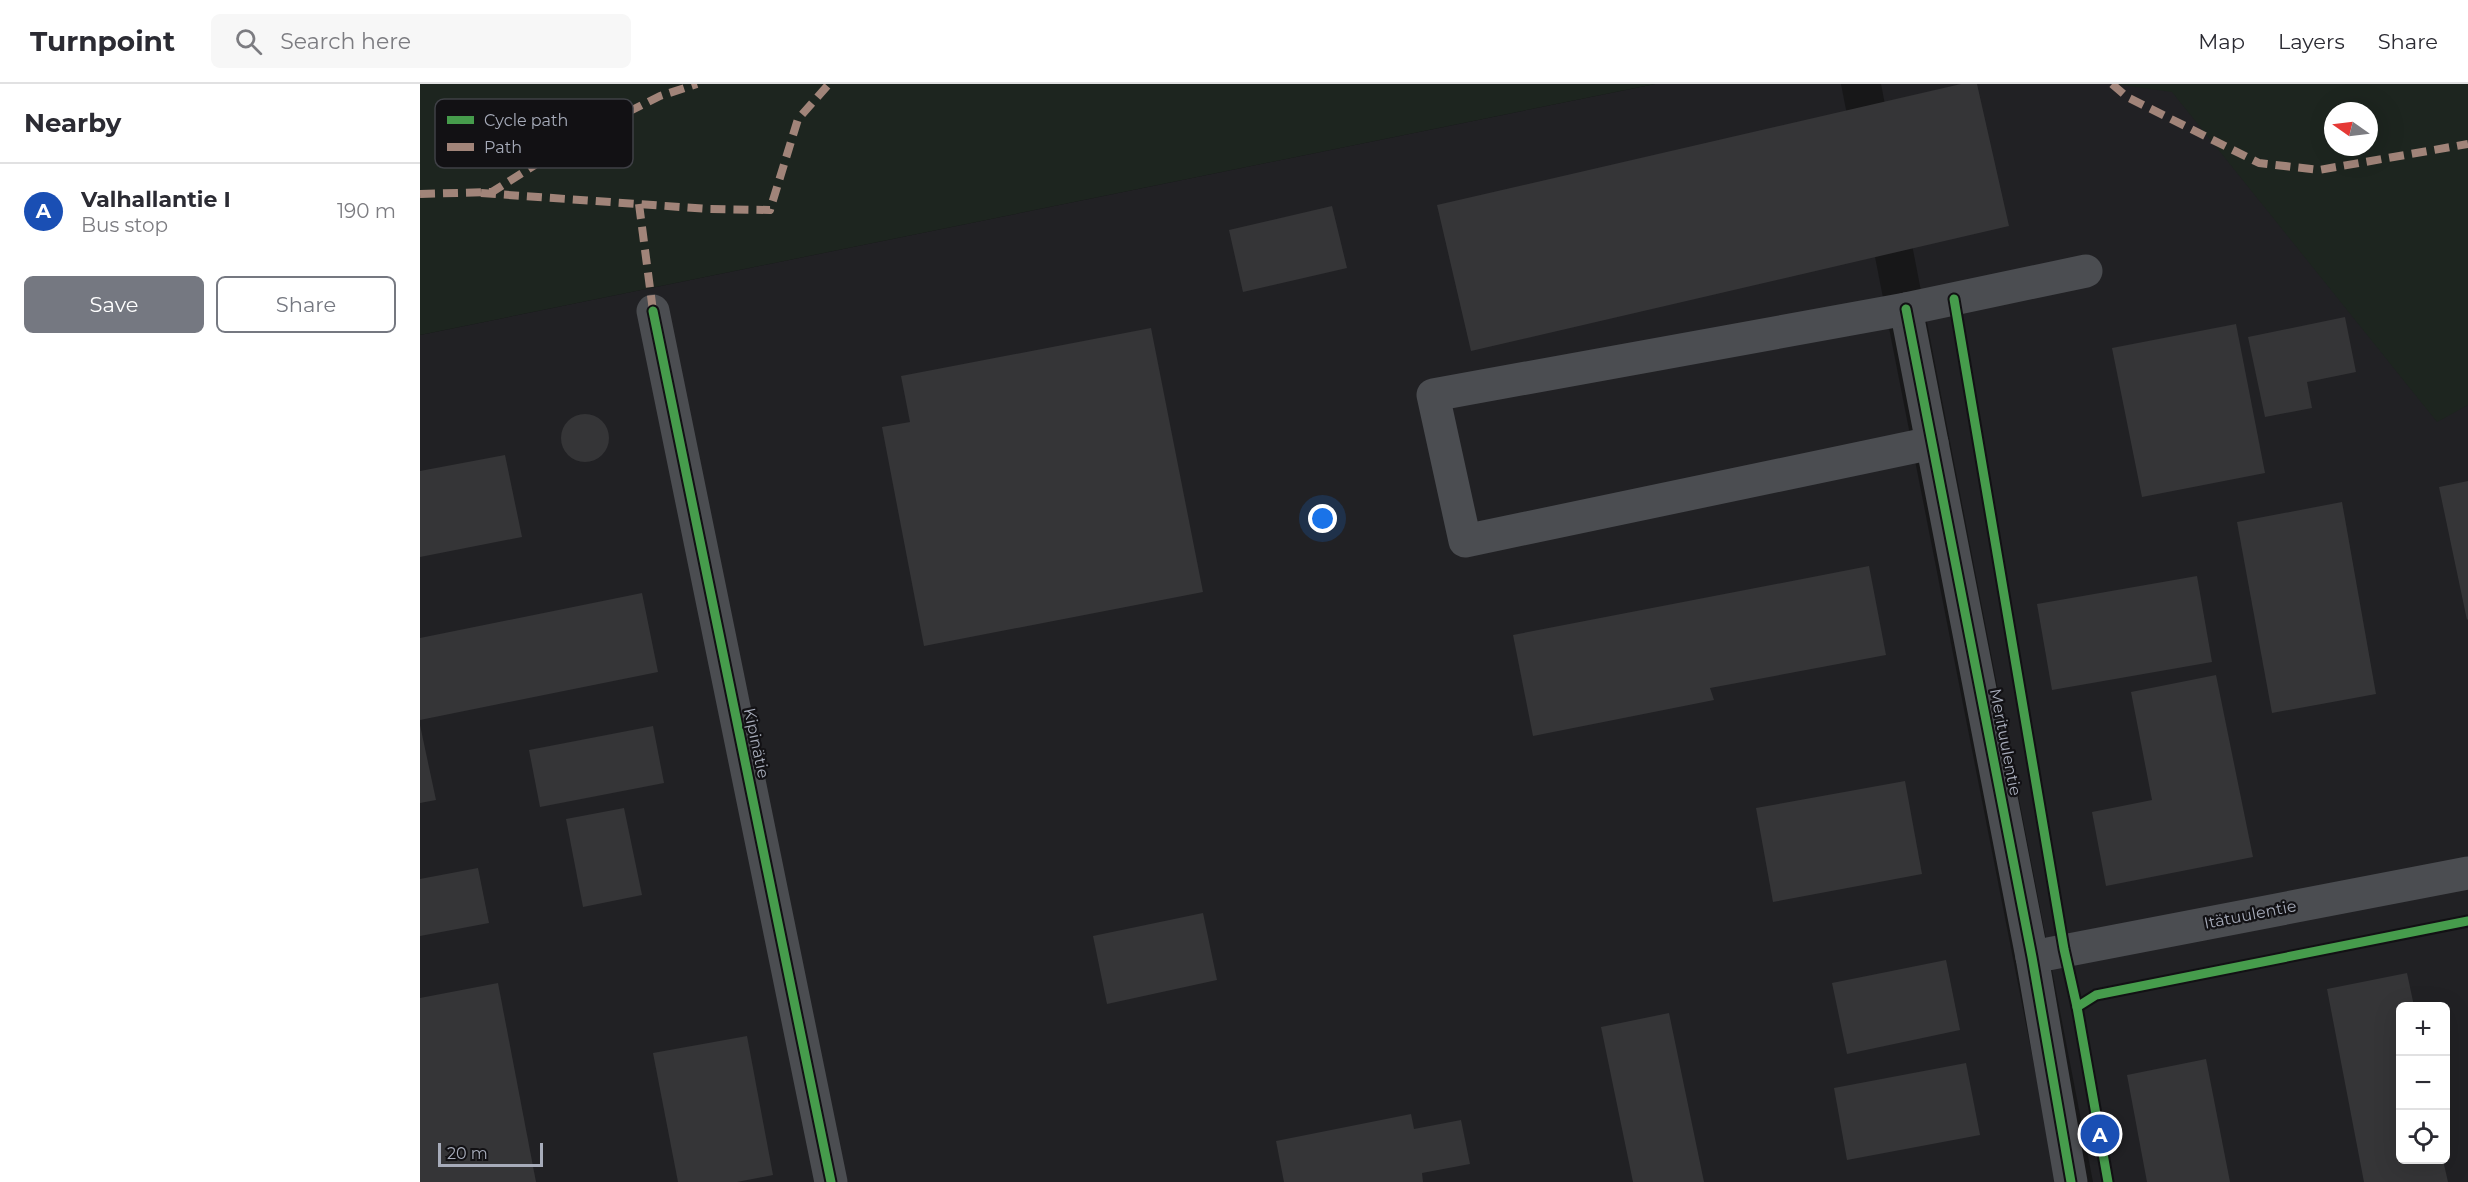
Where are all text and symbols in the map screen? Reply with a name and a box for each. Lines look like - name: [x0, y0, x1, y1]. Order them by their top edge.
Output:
- search box: [211, 14, 631, 68]
- text: Turnpoint: [30, 24, 175, 58]
- icon: search: [232, 25, 265, 58]
- text: Search here: [280, 28, 411, 55]
- text: Map: [2198, 29, 2245, 54]
- text: Layers: [2278, 29, 2345, 54]
- text: Share: [2378, 29, 2438, 54]
- legend: [435, 99, 633, 168]
- north arrow: [2324, 102, 2378, 156]
- text: Nearby: [24, 107, 121, 139]
- text: Cycle path: [484, 111, 568, 130]
- text: Path: [484, 138, 522, 157]
- text: Valhallantie I: [81, 186, 231, 213]
- text: A: [36, 199, 51, 223]
- text: 190 m: [337, 199, 396, 223]
- text: Bus stop: [81, 213, 168, 237]
- button: Save: [24, 276, 204, 333]
- button: Share: [216, 276, 396, 333]
- your location: [1308, 504, 1337, 533]
- street label: Merituulentie: [1986, 687, 2025, 797]
- street label: Kipinätie: [740, 706, 773, 780]
- street label: Itätuulentie: [2202, 896, 2298, 933]
- map controls: [2396, 1002, 2450, 1164]
- button: +: [2396, 1002, 2450, 1056]
- button: −: [2396, 1056, 2450, 1110]
- button: locate: [2396, 1110, 2450, 1164]
- pin: A: [2080, 1112, 2120, 1156]
- scale bar: [438, 1140, 543, 1168]
- text: 20 m: [447, 1144, 488, 1163]

